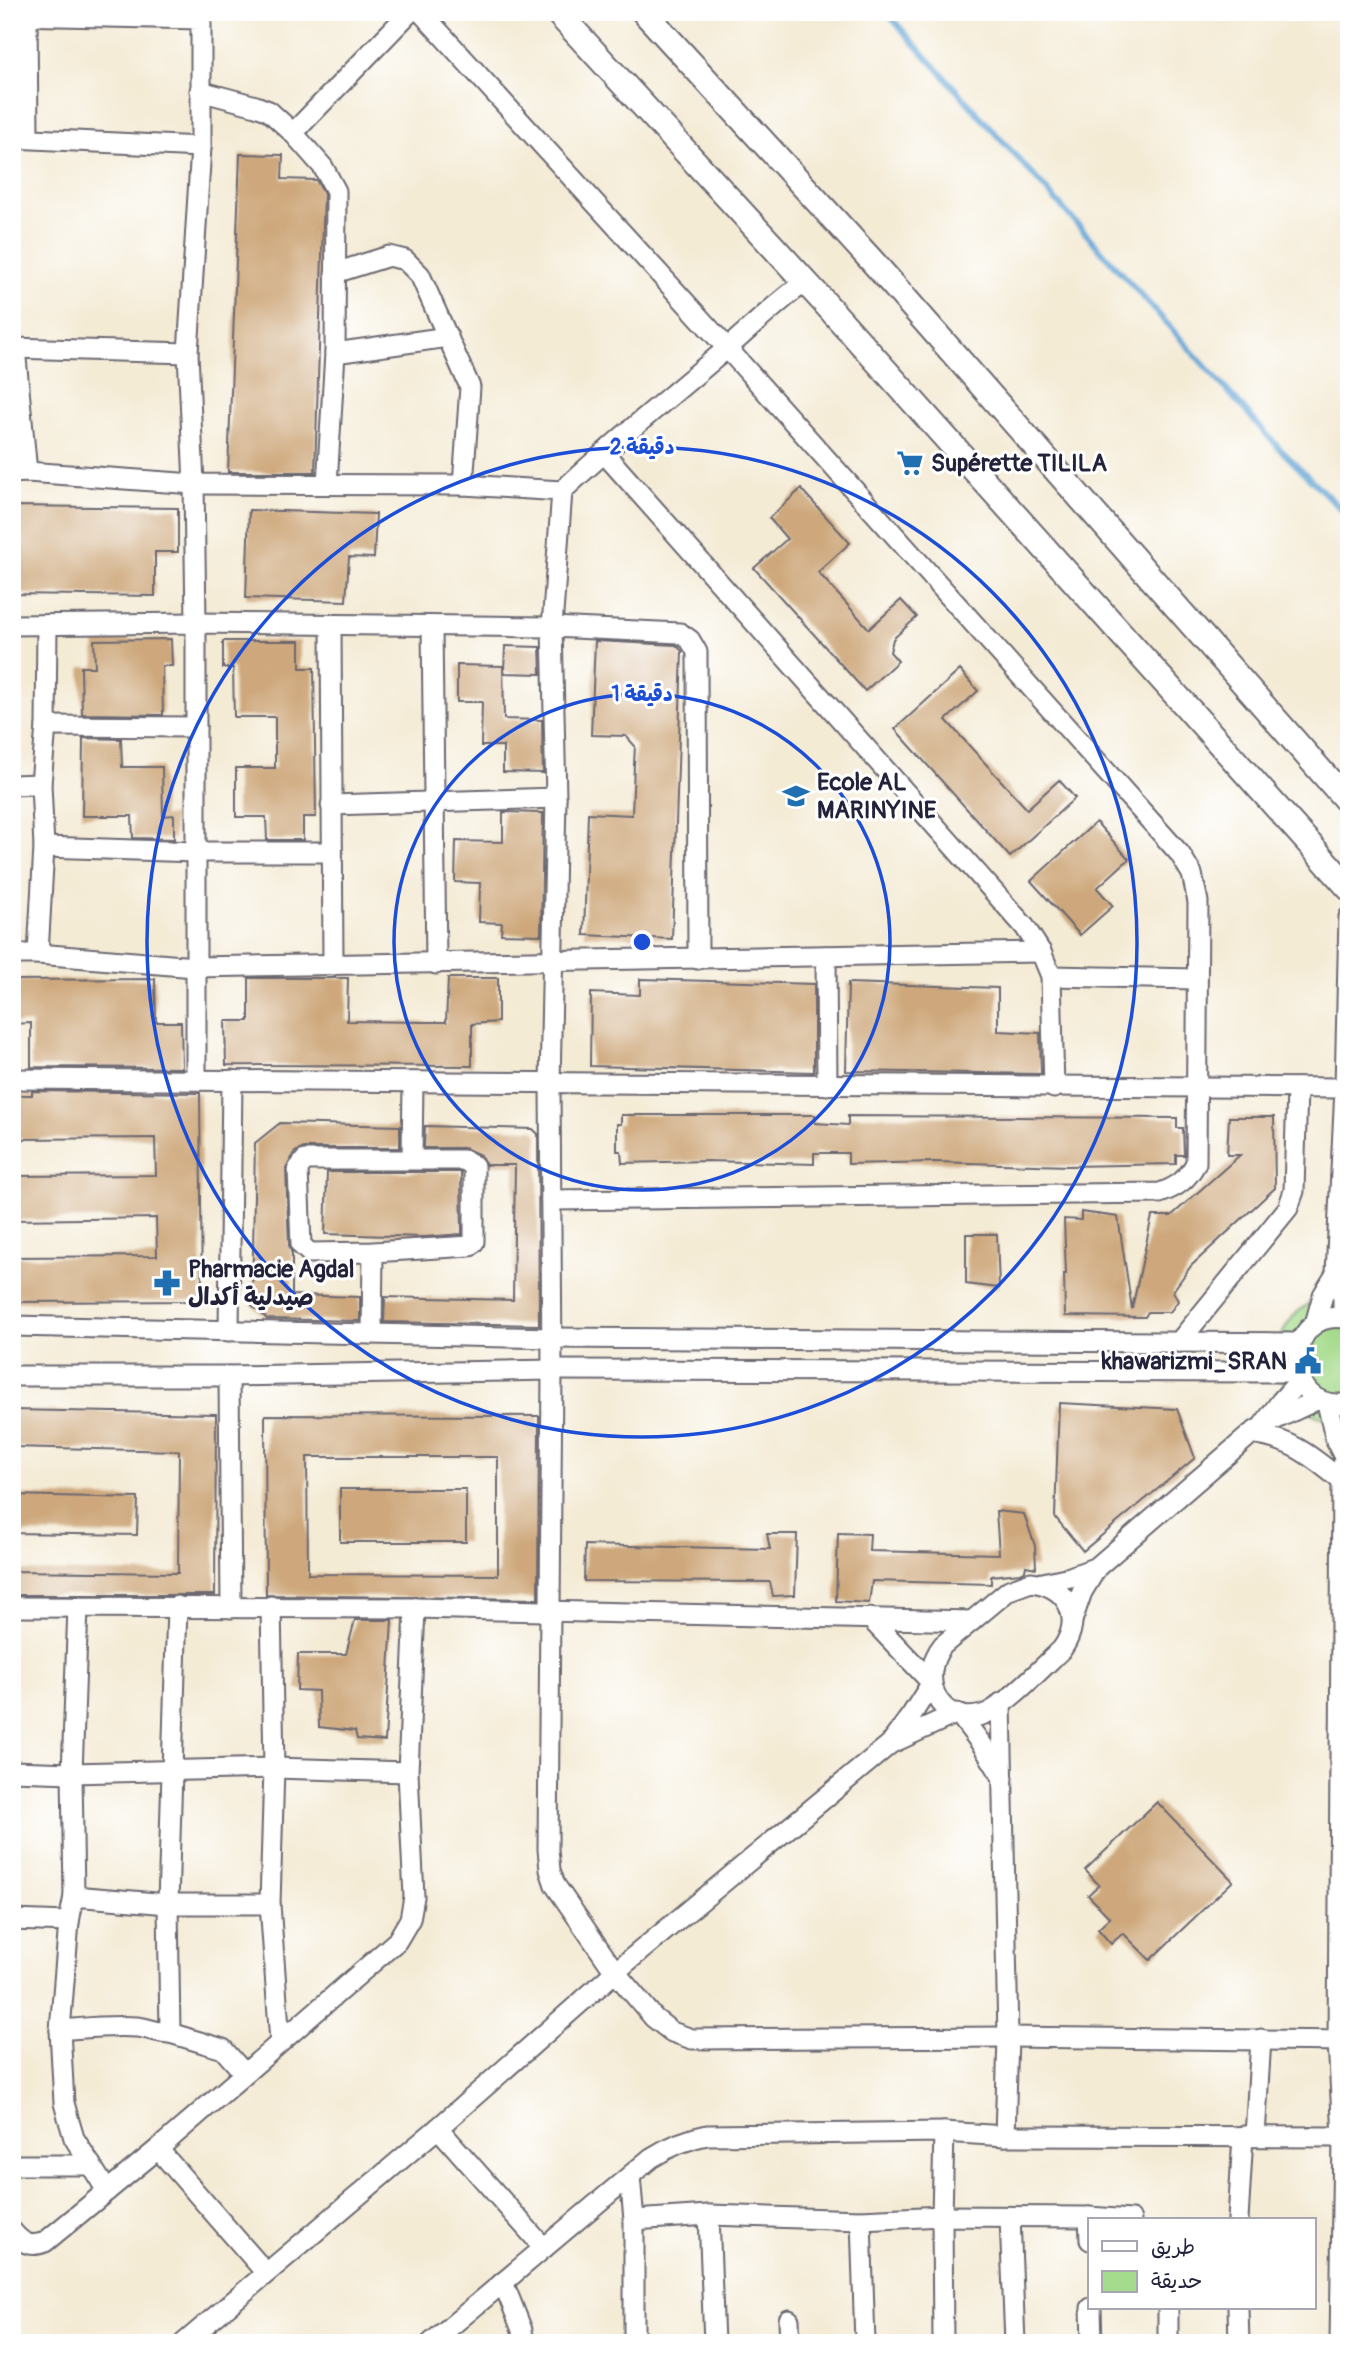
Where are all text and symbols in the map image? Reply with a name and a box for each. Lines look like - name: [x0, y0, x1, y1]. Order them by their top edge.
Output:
- text: 2 دقيقة: [610, 434, 674, 461]
- supermarket icon: Supérette TILILA: [895, 448, 925, 478]
- place label: Supérette TILILA: [931, 449, 1107, 478]
- text: 1 دقيقة: [611, 681, 673, 708]
- place label: Ecole AL MARINYINE: [817, 768, 937, 825]
- school or university icon: Ecole AL MARINYINE: [781, 781, 811, 811]
- centre of rings: [630, 930, 654, 954]
- place label: Pharmacie Agdal صيدلية أكدال: [188, 1255, 355, 1312]
- pharmacy icon: Pharmacie Agdal صيدلية أكدال: [152, 1268, 182, 1298]
- public building icon: khawarizmi_SRAN: [1293, 1346, 1323, 1376]
- place label: khawarizmi_SRAN: [1101, 1347, 1287, 1376]
- legend: [1088, 2218, 1316, 2310]
- text: طريق: [1151, 2234, 1195, 2261]
- text: حديقة: [1151, 2268, 1202, 2295]

